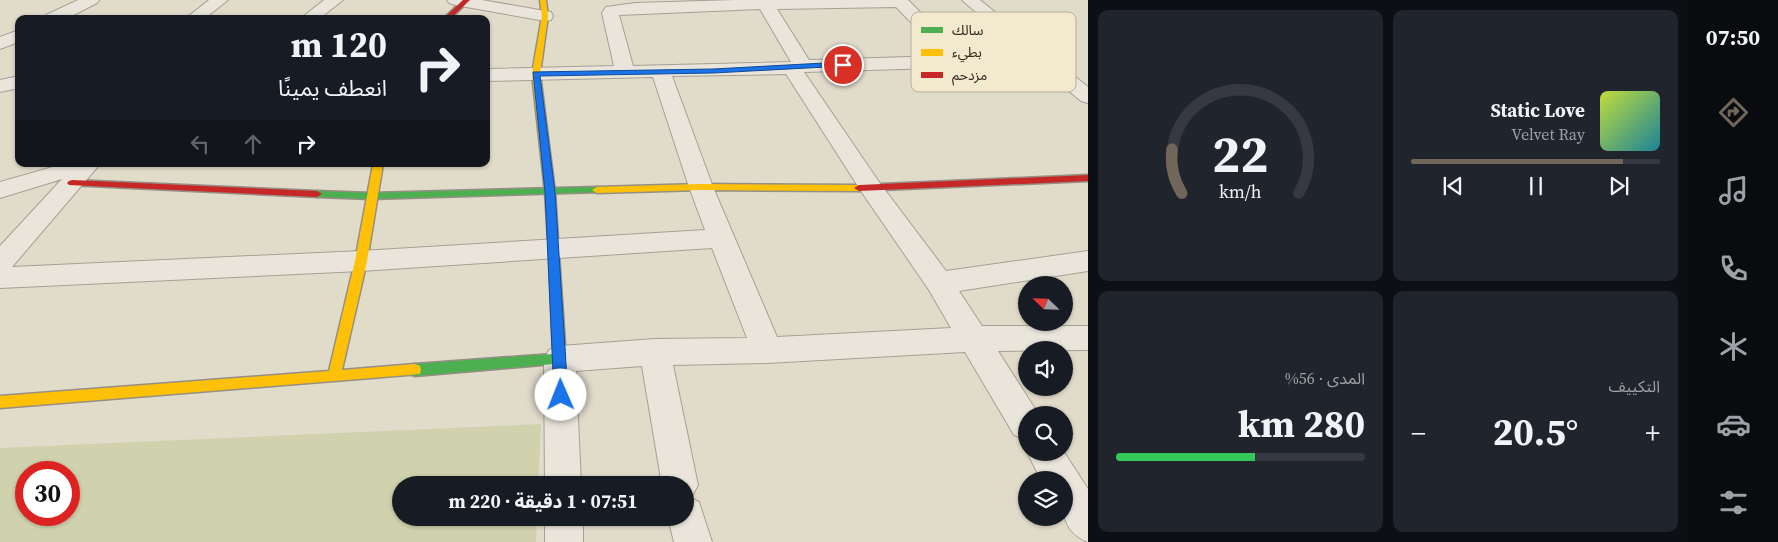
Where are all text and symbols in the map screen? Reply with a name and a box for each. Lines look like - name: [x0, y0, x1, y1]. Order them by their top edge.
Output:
- legend: [911, 12, 1076, 92]
- text: سالك: [952, 20, 984, 40]
- text: 120 m: [291, 21, 387, 69]
- text: 07:50: [1706, 22, 1760, 52]
- icon: right: [405, 35, 470, 100]
- text: بطيء: [952, 42, 982, 63]
- pin: [822, 44, 864, 86]
- icon: arrive: [829, 51, 857, 79]
- text: مزدحم: [952, 65, 987, 86]
- text: انعطف يمينًا: [278, 73, 387, 103]
- icon: directions: [1716, 95, 1751, 130]
- text: Static Love: [1490, 97, 1585, 123]
- text: 22: [1212, 118, 1269, 189]
- text: Velvet Ray: [1511, 123, 1585, 145]
- icon: left: [186, 130, 214, 158]
- icon: ahead: [239, 130, 267, 158]
- icon: right: [292, 130, 320, 158]
- icon: previous: [1439, 172, 1467, 200]
- icon: pause: [1522, 172, 1550, 200]
- icon: next: [1605, 172, 1633, 200]
- icon: music: [1716, 173, 1751, 208]
- text: km/h: [1219, 179, 1262, 204]
- icon: phone: [1716, 251, 1751, 286]
- north arrow: [1018, 276, 1072, 331]
- map controls: [1018, 276, 1073, 526]
- icon: climate: [1716, 329, 1751, 364]
- button: sound: [1018, 341, 1073, 396]
- text: المدى · 56%: [1285, 367, 1365, 389]
- position arrow: [534, 368, 586, 420]
- text: التكييف: [1608, 375, 1660, 397]
- text: 280 km: [1238, 398, 1365, 450]
- button: search: [1018, 406, 1073, 461]
- text: 20.5°: [1493, 406, 1578, 458]
- icon: car: [1716, 407, 1751, 442]
- text: −: [1411, 414, 1426, 452]
- text: +: [1645, 414, 1660, 452]
- speed limit sign: 30: [15, 461, 80, 526]
- button: layers: [1018, 471, 1073, 526]
- icon: filters: [1716, 485, 1751, 520]
- text: 07:51 · 1 دقيقة · 220 m: [449, 488, 637, 514]

